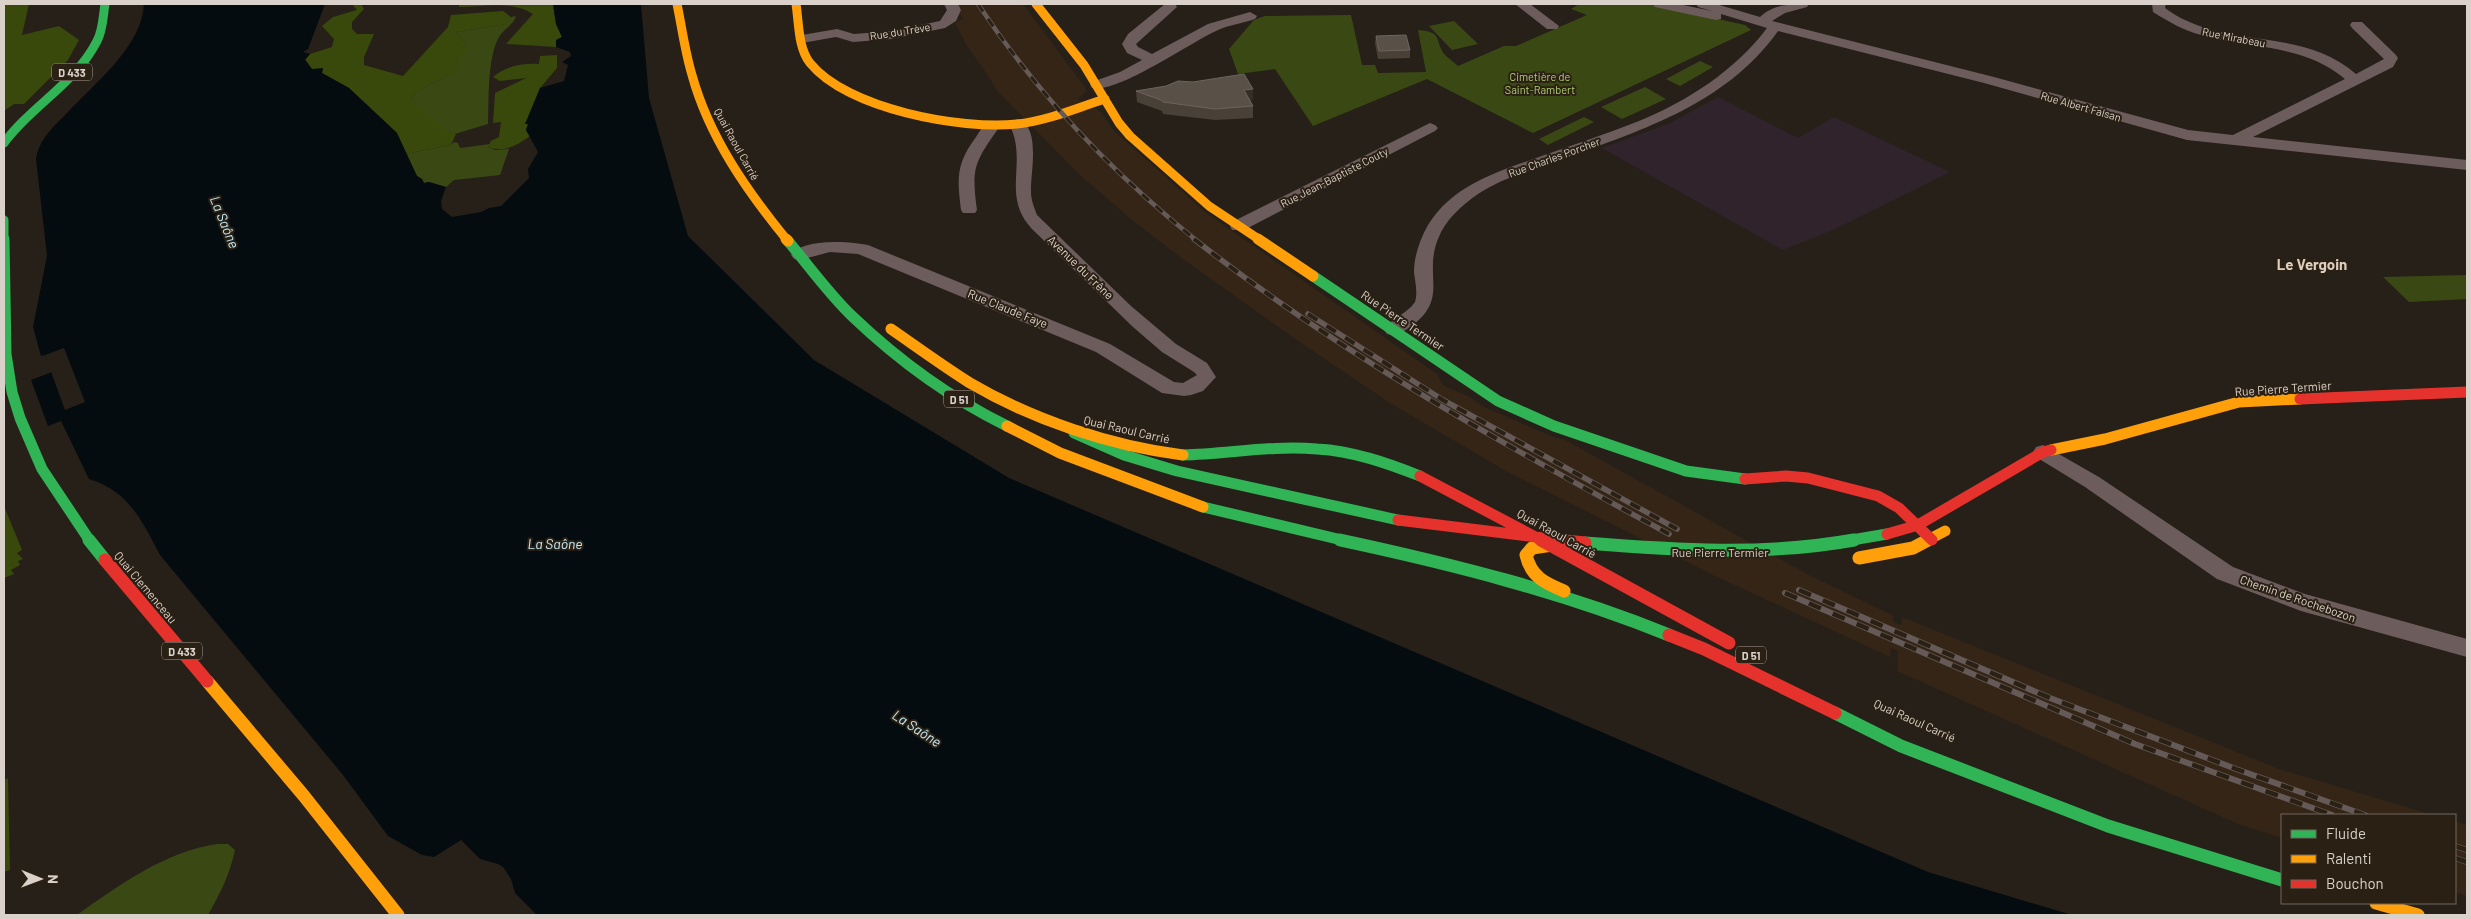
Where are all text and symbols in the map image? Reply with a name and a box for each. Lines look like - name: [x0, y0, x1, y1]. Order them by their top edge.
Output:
- street label: Rue du Trève: [869, 20, 931, 42]
- street label: Rue Mirabeau: [2201, 24, 2267, 50]
- road number: D 433: [52, 64, 92, 80]
- park label: Cimetière de Saint-Rambert: [1505, 70, 1575, 96]
- street label: Rue Albert Falsan: [2039, 88, 2123, 124]
- street label: Quai Raoul Carrié: [712, 106, 762, 183]
- street label: Rue Charles Porcher: [1506, 134, 1602, 180]
- street label: Rue Jean-Baptiste Couty: [1278, 144, 1390, 210]
- water label: La Saône: [207, 193, 243, 251]
- street label: Avenue du Frêne: [1045, 232, 1117, 302]
- district label: Le Vergoin: [2277, 255, 2347, 273]
- street label: Rue Claude Faye: [966, 286, 1050, 330]
- street label: Rue Pierre Termier: [1359, 287, 1448, 353]
- street label: Rue Pierre Termier: [2234, 378, 2333, 398]
- road number: D 51: [944, 390, 974, 408]
- street label: Quai Raoul Carrié: [1083, 412, 1171, 446]
- street label: Quai Raoul Carrié: [1515, 506, 1599, 560]
- water label: La Saône: [528, 535, 582, 552]
- street label: Rue Pierre Termier: [1671, 545, 1769, 559]
- street label: Quai Clemenceau: [112, 548, 180, 626]
- street label: Chemin de Rochebozon: [2238, 572, 2358, 624]
- road number: D 433: [162, 642, 202, 659]
- road number: D 51: [1736, 646, 1766, 664]
- street label: Quai Raoul Carrié: [1872, 696, 1958, 744]
- water label: La Saône: [889, 706, 945, 750]
- legend: [2281, 814, 2456, 904]
- text: Fluide: [2326, 824, 2366, 842]
- text: Ralenti: [2326, 849, 2372, 867]
- north arrow: [15, 854, 65, 904]
- text: N: [45, 874, 62, 884]
- text: Bouchon: [2326, 874, 2384, 892]

